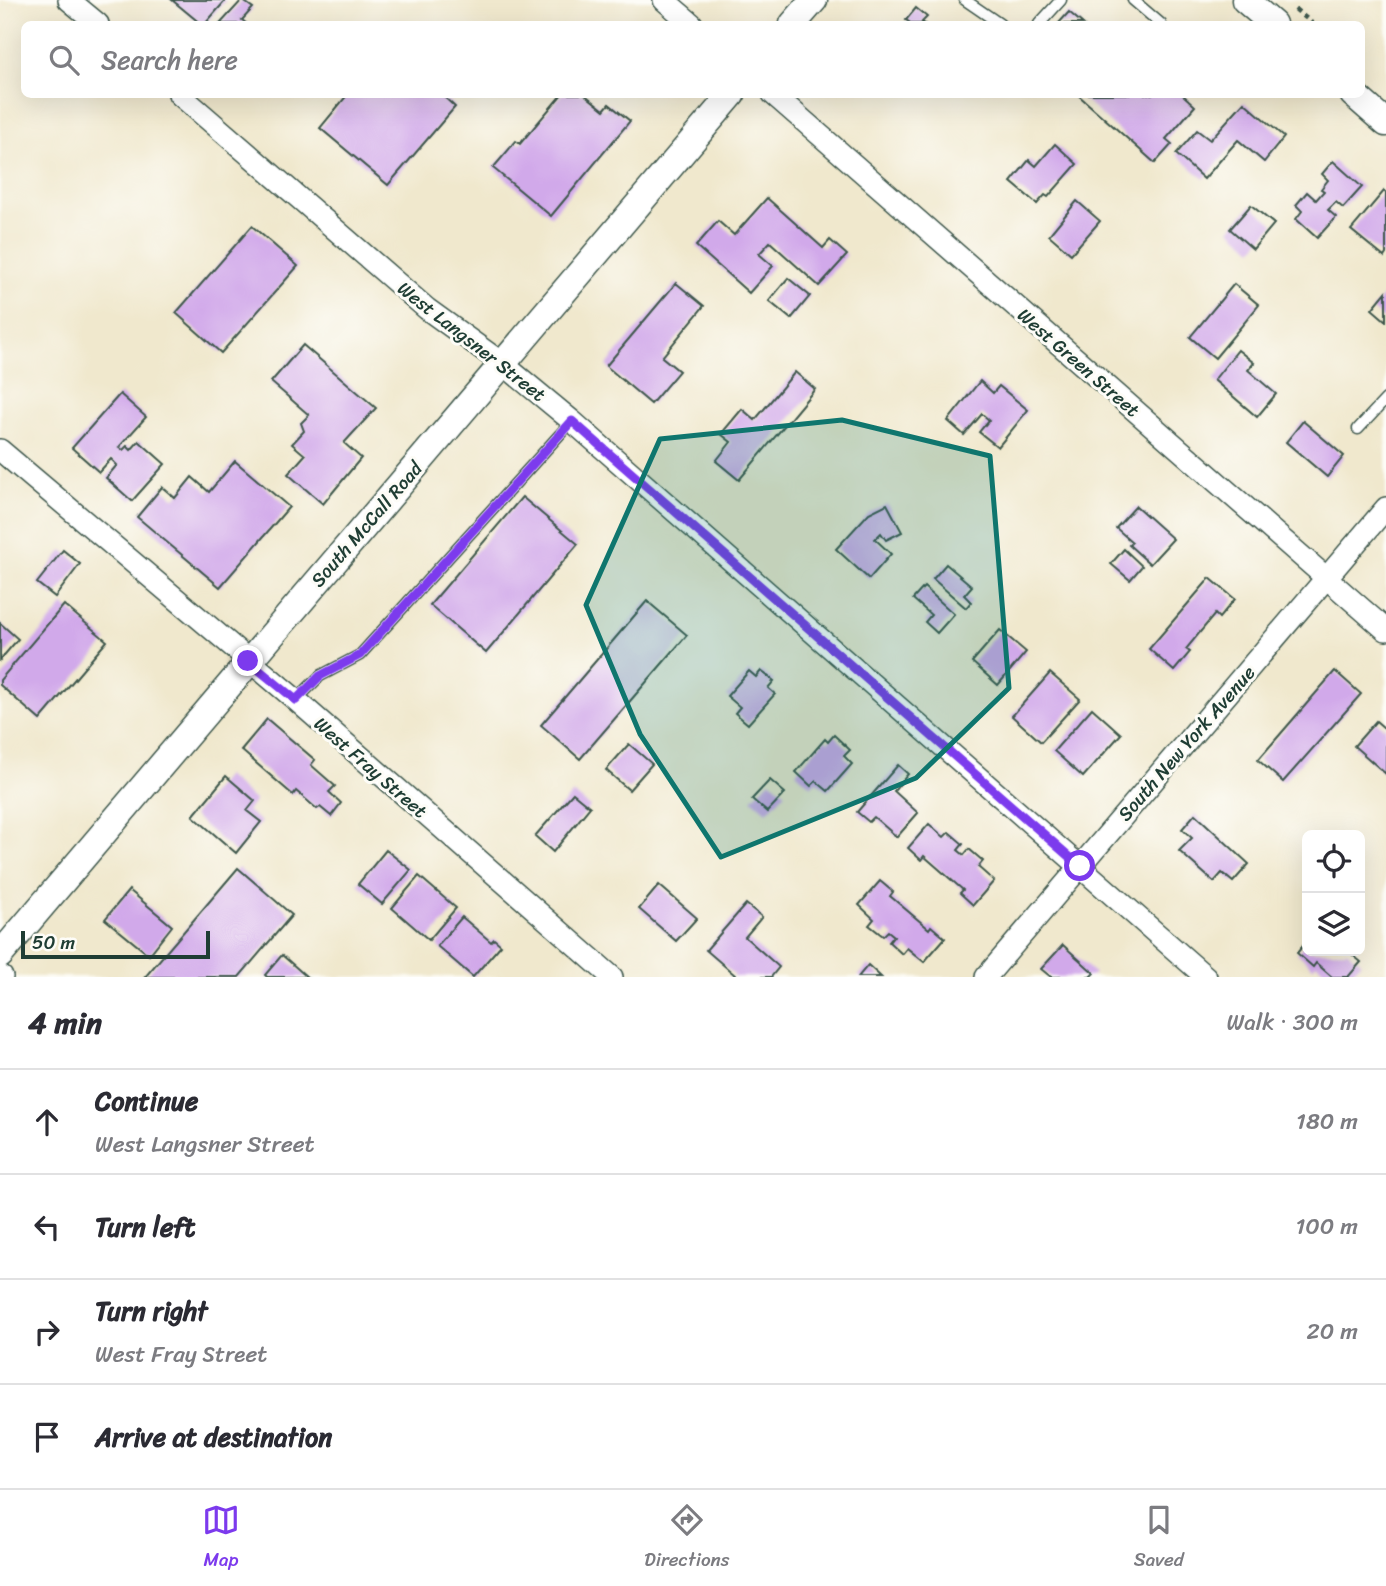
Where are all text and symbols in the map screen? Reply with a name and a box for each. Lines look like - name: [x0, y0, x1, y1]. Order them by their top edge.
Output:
- search box: [21, 21, 1365, 98]
- text: Search here: [101, 37, 238, 83]
- icon: search: [45, 41, 83, 79]
- street label: West Langsner Street: [390, 273, 553, 410]
- street label: West Green Street: [1010, 299, 1148, 425]
- street label: South McCall Road: [302, 452, 432, 595]
- route end: [232, 645, 263, 676]
- street label: South New York Avenue: [1109, 658, 1264, 829]
- street label: West Fray Street: [306, 708, 435, 827]
- map controls: [1302, 830, 1365, 956]
- button: locate: [1302, 830, 1365, 893]
- route start: [1064, 850, 1095, 881]
- button: layers: [1302, 893, 1365, 956]
- text: 50 m: [32, 926, 75, 959]
- scale bar: [21, 928, 210, 960]
- text: 4 min: [28, 996, 102, 1050]
- text: Walk · 300 m: [1226, 1002, 1358, 1043]
- text: Continue: [95, 1078, 198, 1124]
- text: 180 m: [1296, 1101, 1358, 1142]
- icon: ahead: [28, 1103, 66, 1141]
- text: West Langsner Street: [95, 1124, 315, 1165]
- text: Turn left: [95, 1204, 195, 1250]
- text: 100 m: [1295, 1206, 1358, 1247]
- icon: left: [28, 1208, 66, 1246]
- text: Turn right: [95, 1288, 208, 1334]
- text: 20 m: [1307, 1311, 1358, 1352]
- icon: right: [28, 1313, 66, 1351]
- text: West Fray Street: [95, 1334, 267, 1375]
- text: Arrive at destination: [95, 1414, 332, 1460]
- icon: arrive: [28, 1418, 66, 1456]
- tab: Map: [202, 1501, 240, 1576]
- tab: Directions: [644, 1501, 730, 1576]
- tab: Saved: [1134, 1501, 1184, 1576]

